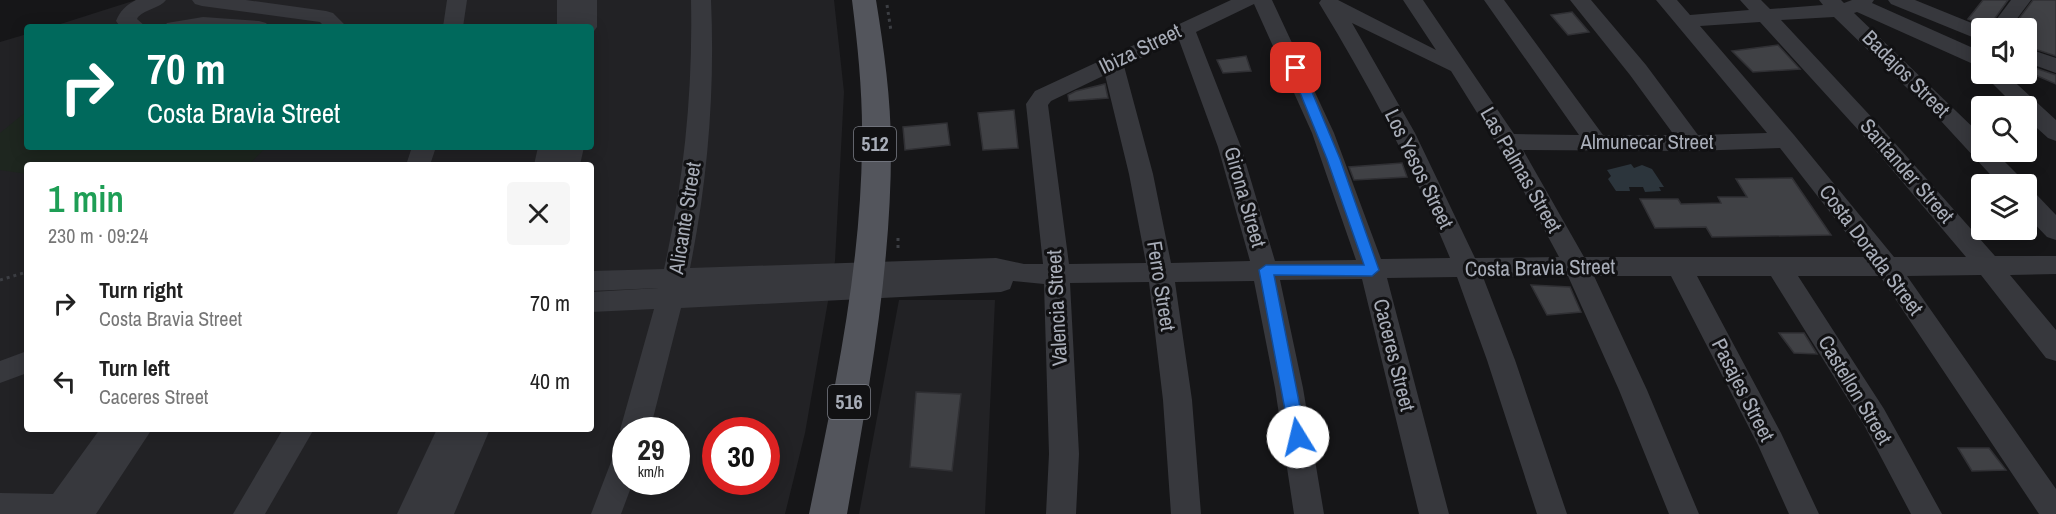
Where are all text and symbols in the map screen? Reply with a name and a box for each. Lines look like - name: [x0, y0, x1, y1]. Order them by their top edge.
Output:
- street label: Ibiza Street: [1094, 16, 1186, 81]
- map controls: [1971, 18, 2037, 240]
- button: sound: [1971, 18, 2037, 84]
- street label: Badajos Street: [1856, 23, 1957, 124]
- text: 70 m: [147, 41, 226, 97]
- pin: [1270, 42, 1321, 93]
- icon: right: [48, 48, 126, 126]
- icon: arrive: [1279, 51, 1312, 84]
- text: Costa Bravia Street: [147, 95, 340, 131]
- button: search: [1971, 96, 2037, 162]
- street label: Las Palmas Street: [1474, 102, 1569, 238]
- street label: Los Yesos Street: [1378, 104, 1461, 234]
- street label: Santander Street: [1854, 112, 1961, 229]
- road number: 512: [854, 127, 896, 161]
- street label: Almunecar Street: [1579, 127, 1714, 156]
- street label: Girona Street: [1217, 143, 1274, 251]
- street label: Alicante Street: [661, 160, 708, 277]
- button: layers: [1971, 174, 2037, 240]
- text: 1 min: [48, 175, 124, 223]
- street label: Costa Dorada Street: [1813, 178, 1930, 321]
- button: close: [507, 182, 570, 245]
- text: 230 m · 09:24: [48, 222, 148, 249]
- street label: Ferro Street: [1140, 239, 1183, 333]
- street label: Valencia Street: [1039, 249, 1074, 367]
- street label: Costa Bravia Street: [1465, 252, 1616, 283]
- text: Turn right: [99, 275, 183, 305]
- icon: right: [48, 287, 81, 320]
- text: 70 m: [530, 288, 570, 318]
- street label: Caceres Street: [1367, 296, 1422, 414]
- text: Costa Bravia Street: [99, 305, 242, 332]
- street label: Castellon Street: [1811, 330, 1900, 450]
- street label: Pasajes Street: [1705, 333, 1782, 446]
- text: Turn left: [99, 353, 170, 383]
- icon: left: [48, 365, 81, 398]
- text: 40 m: [530, 366, 570, 396]
- text: Caceres Street: [99, 383, 208, 410]
- road number: 516: [828, 385, 870, 419]
- position arrow: [1266, 405, 1330, 469]
- speed limit sign: 30: [702, 417, 780, 495]
- text: 29: [637, 429, 665, 469]
- text: km/h: [638, 461, 664, 482]

